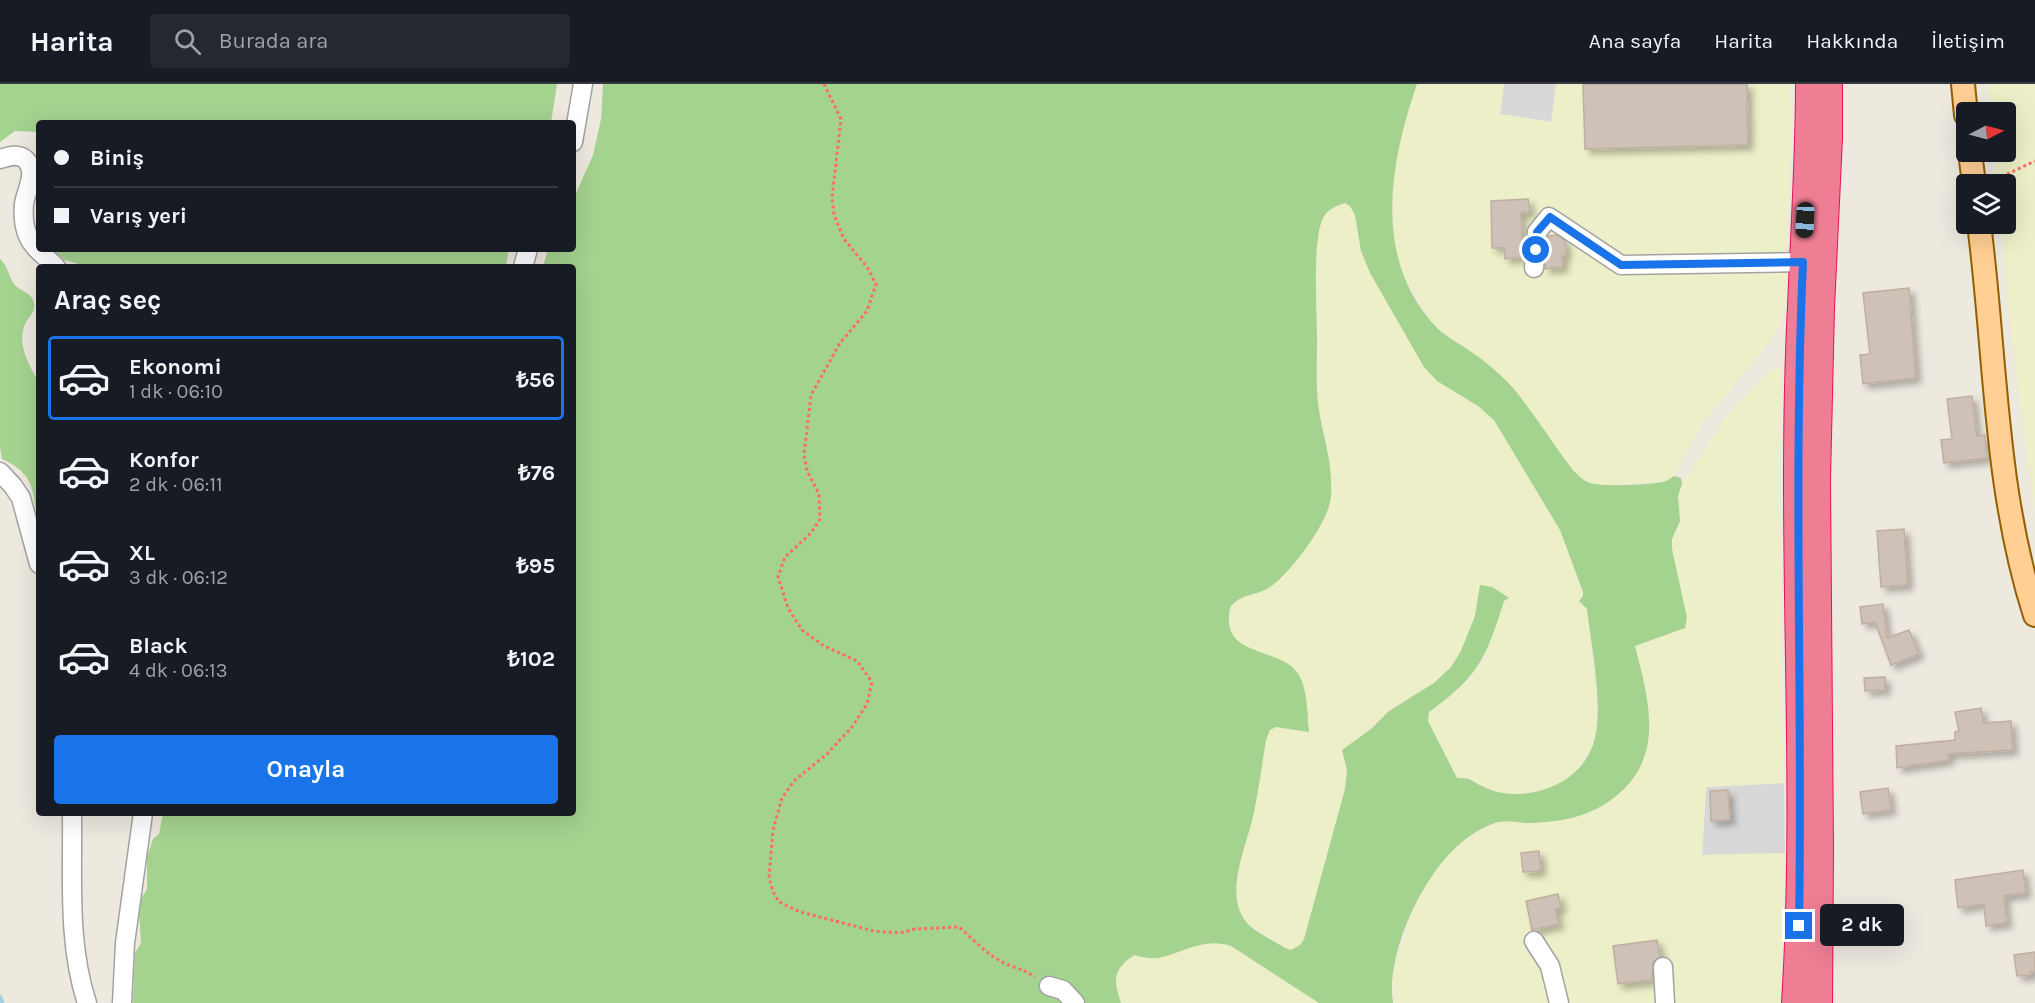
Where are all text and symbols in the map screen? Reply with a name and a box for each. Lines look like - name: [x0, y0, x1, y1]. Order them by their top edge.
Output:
- search box: [150, 14, 570, 68]
- text: Harita: [30, 25, 114, 58]
- icon: search: [171, 25, 204, 58]
- text: Burada ara: [219, 28, 328, 54]
- text: Ana sayfa: [1589, 29, 1681, 53]
- text: Harita: [1714, 29, 1773, 53]
- text: Hakkında: [1806, 29, 1898, 53]
- text: İletişim: [1931, 29, 2005, 53]
- north arrow: [1956, 102, 2016, 162]
- map controls: [1956, 102, 2016, 234]
- text: Biniş: [90, 145, 144, 171]
- button: layers: [1956, 174, 2016, 234]
- car: [1795, 202, 1815, 238]
- text: Varış yeri: [90, 203, 187, 229]
- route start: [1522, 236, 1549, 263]
- text: Araç seç: [54, 284, 161, 316]
- icon: car: [57, 351, 111, 405]
- text: Ekonomi: [129, 354, 222, 380]
- text: ₺56: [516, 367, 555, 393]
- text: 1 dk · 06:10: [129, 380, 223, 403]
- icon: car: [57, 444, 111, 498]
- text: Konfor: [129, 447, 199, 473]
- text: ₺76: [518, 460, 555, 486]
- text: 2 dk · 06:11: [129, 473, 223, 496]
- icon: car: [57, 537, 111, 591]
- text: XL: [129, 540, 155, 566]
- text: ₺95: [516, 553, 555, 579]
- text: 3 dk · 06:12: [129, 566, 228, 589]
- icon: car: [57, 630, 111, 684]
- text: Black: [129, 633, 188, 659]
- text: ₺102: [507, 646, 555, 672]
- text: 4 dk · 06:13: [129, 659, 227, 682]
- button: Onayla: [54, 735, 558, 804]
- callout: 2 dk: [1820, 905, 1904, 947]
- route end: [1785, 912, 1812, 939]
- text: 2 dk: [1841, 913, 1883, 936]

